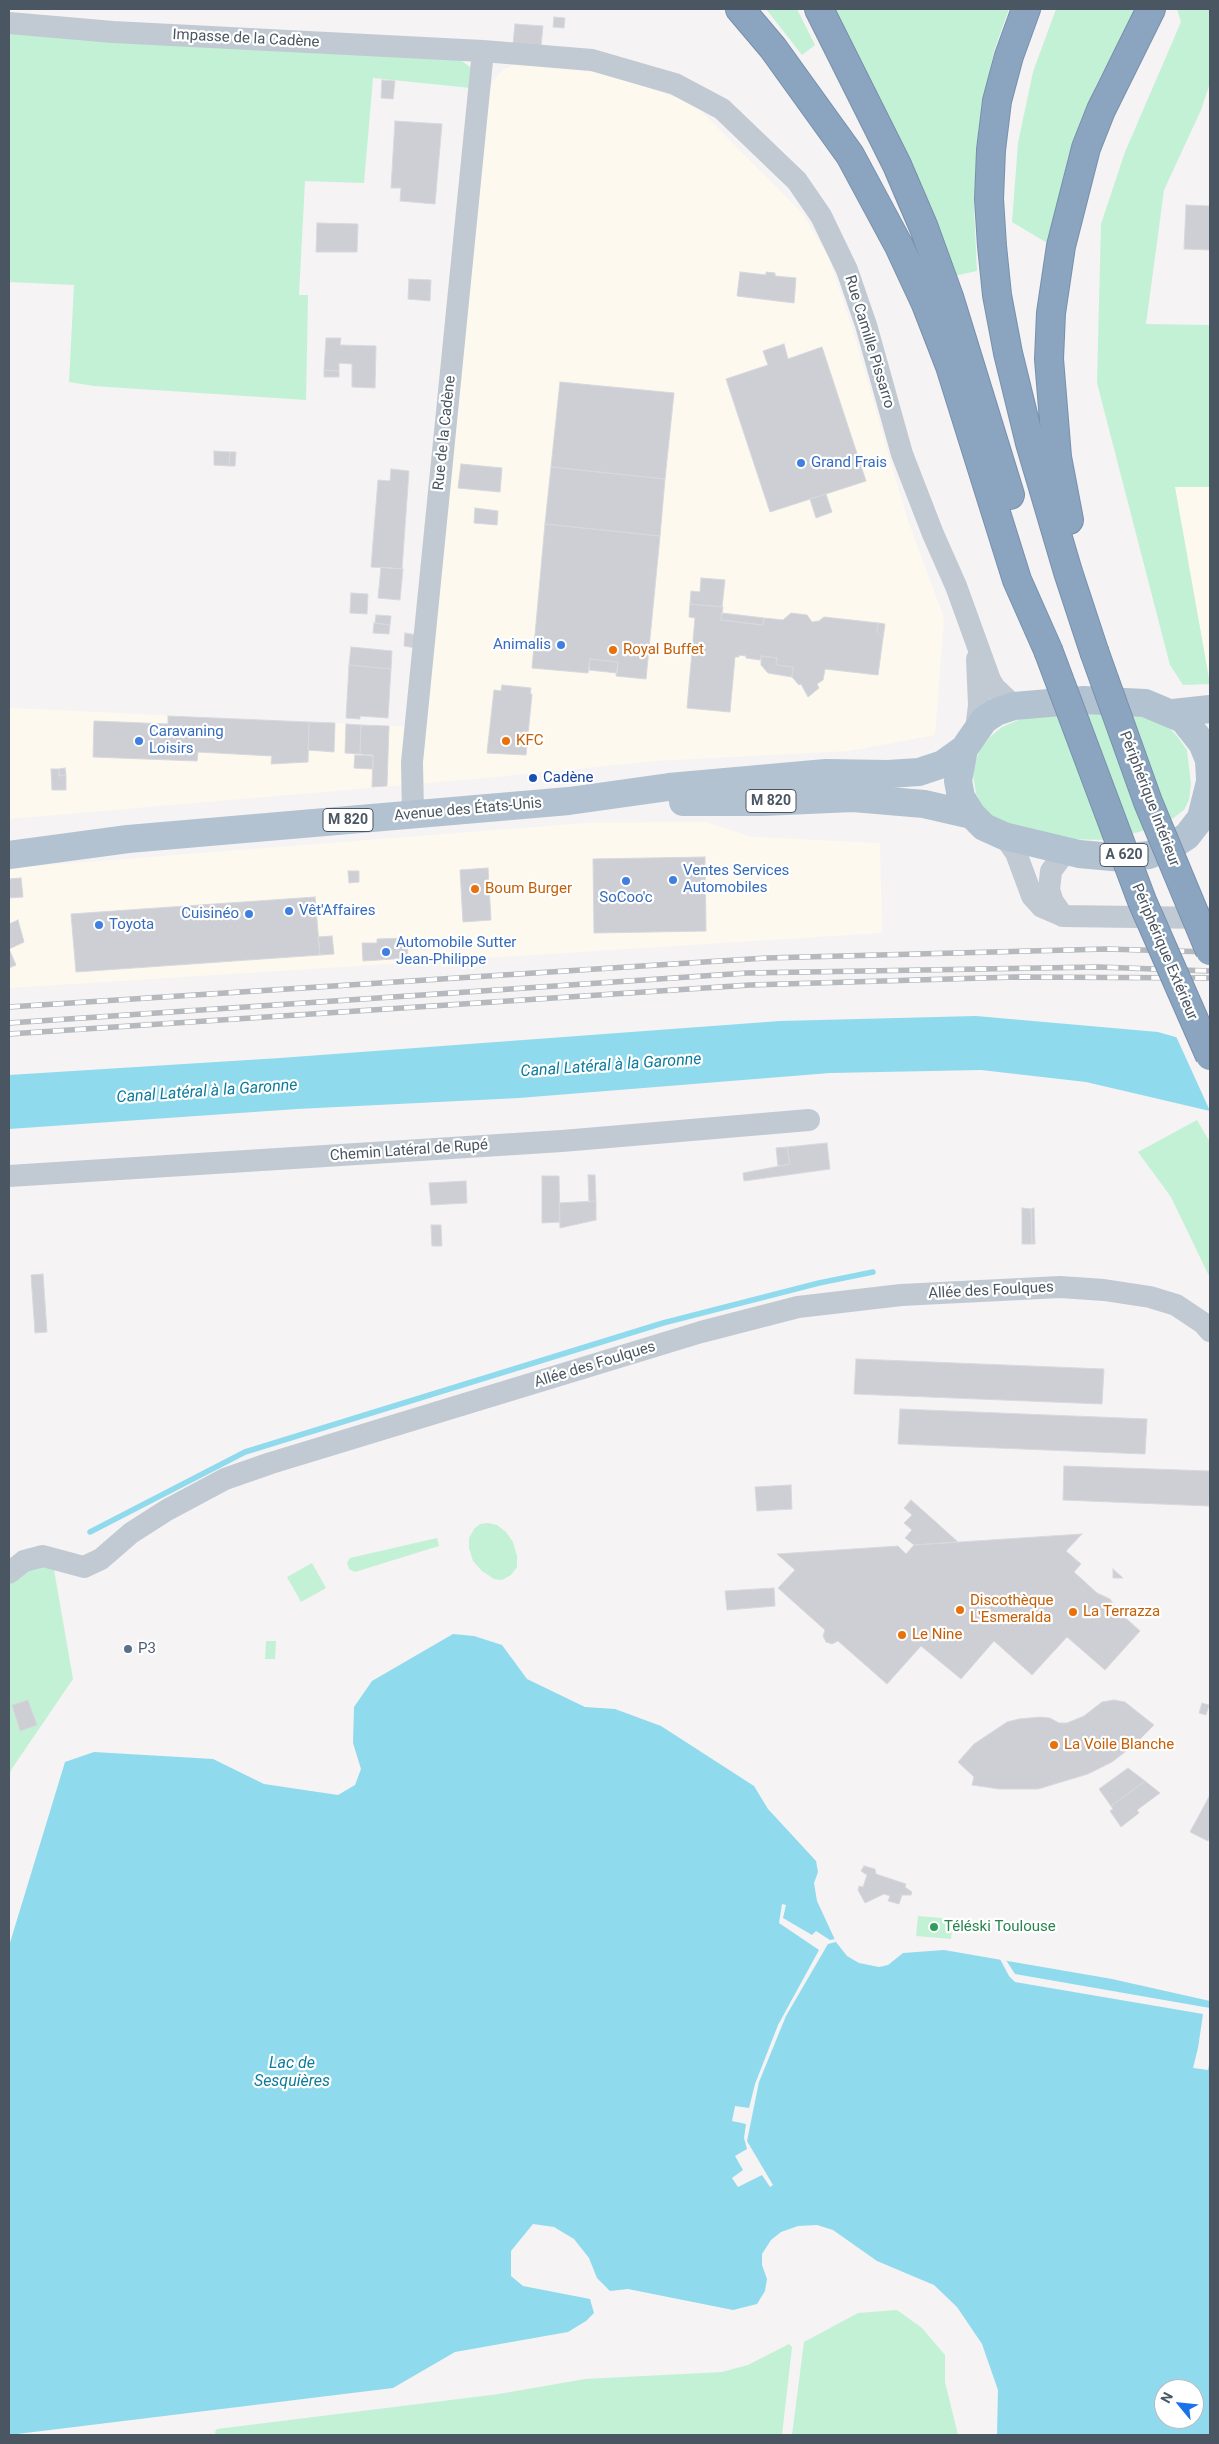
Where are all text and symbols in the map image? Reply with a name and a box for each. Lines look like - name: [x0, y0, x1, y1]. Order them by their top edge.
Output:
- street label: Impasse de la Cadène: [172, 26, 320, 52]
- street label: Rue Camille Pissarro: [840, 273, 898, 411]
- street label: Rue de la Cadène: [430, 375, 460, 491]
- place label: Grand Frais: [811, 454, 887, 472]
- marker: Grand Frais: [795, 457, 807, 469]
- place label: Animalis: [493, 636, 551, 654]
- marker: Animalis: [555, 639, 567, 651]
- place label: Royal Buffet: [623, 641, 704, 659]
- marker: Royal Buffet: [607, 644, 619, 656]
- place label: Caravaning Loisirs: [149, 723, 224, 758]
- street label: Périphérique Intérieur: [1115, 729, 1183, 869]
- place label: KFC: [516, 732, 543, 750]
- marker: Caravaning Loisirs: [133, 735, 145, 747]
- marker: KFC: [500, 735, 512, 747]
- place label: Cadène: [543, 769, 594, 787]
- marker: Cadène: [527, 772, 539, 784]
- road number: M 820: [746, 789, 796, 812]
- street label: Avenue des États-Unis: [393, 795, 543, 825]
- road number: M 820: [323, 808, 373, 832]
- road number: A 620: [1100, 844, 1148, 866]
- place label: Ventes Services Automobiles: [683, 862, 789, 897]
- marker: Ventes Services Automobiles: [667, 874, 679, 886]
- marker: SoCoo'c: [620, 875, 632, 887]
- place label: Boum Burger: [485, 880, 572, 898]
- street label: Périphérique Extérieur: [1127, 881, 1201, 1023]
- marker: Boum Burger: [469, 883, 481, 895]
- place label: SoCoo'c: [599, 889, 653, 907]
- place label: Vêt'Affaires: [299, 902, 375, 920]
- place label: Cuisinéo: [181, 905, 239, 923]
- marker: Vêt'Affaires: [283, 905, 295, 917]
- marker: Cuisinéo: [243, 908, 255, 920]
- place label: Toyota: [109, 916, 154, 934]
- marker: Toyota: [93, 919, 105, 931]
- place label: Automobile Sutter Jean-Philippe: [396, 934, 516, 969]
- marker: Automobile Sutter Jean-Philippe: [380, 946, 392, 958]
- water label: Canal Latéral à la Garonne: [520, 1050, 702, 1082]
- water label: Canal Latéral à la Garonne: [116, 1076, 298, 1108]
- street label: Chemin Latéral de Rupé: [329, 1137, 489, 1165]
- street label: Allée des Foulques: [928, 1279, 1054, 1303]
- street label: Allée des Foulques: [532, 1338, 658, 1392]
- place label: Discothèque L'Esmeralda: [970, 1592, 1054, 1627]
- place label: La Terrazza: [1083, 1603, 1160, 1621]
- marker: Discothèque L'Esmeralda: [954, 1604, 966, 1616]
- marker: La Terrazza: [1067, 1606, 1079, 1618]
- place label: Le Nine: [912, 1626, 962, 1644]
- marker: Le Nine: [896, 1629, 908, 1641]
- place label: P3: [138, 1640, 156, 1658]
- marker: P3: [122, 1643, 134, 1655]
- place label: La Voile Blanche: [1064, 1736, 1174, 1754]
- marker: La Voile Blanche: [1048, 1739, 1060, 1751]
- place label: Téléski Toulouse: [944, 1918, 1056, 1936]
- marker: Téléski Toulouse: [928, 1921, 940, 1933]
- water label: Lac de Sesquières: [254, 2054, 330, 2092]
- north arrow: [1154, 2379, 1204, 2429]
- text: N: [1157, 2389, 1176, 2406]

